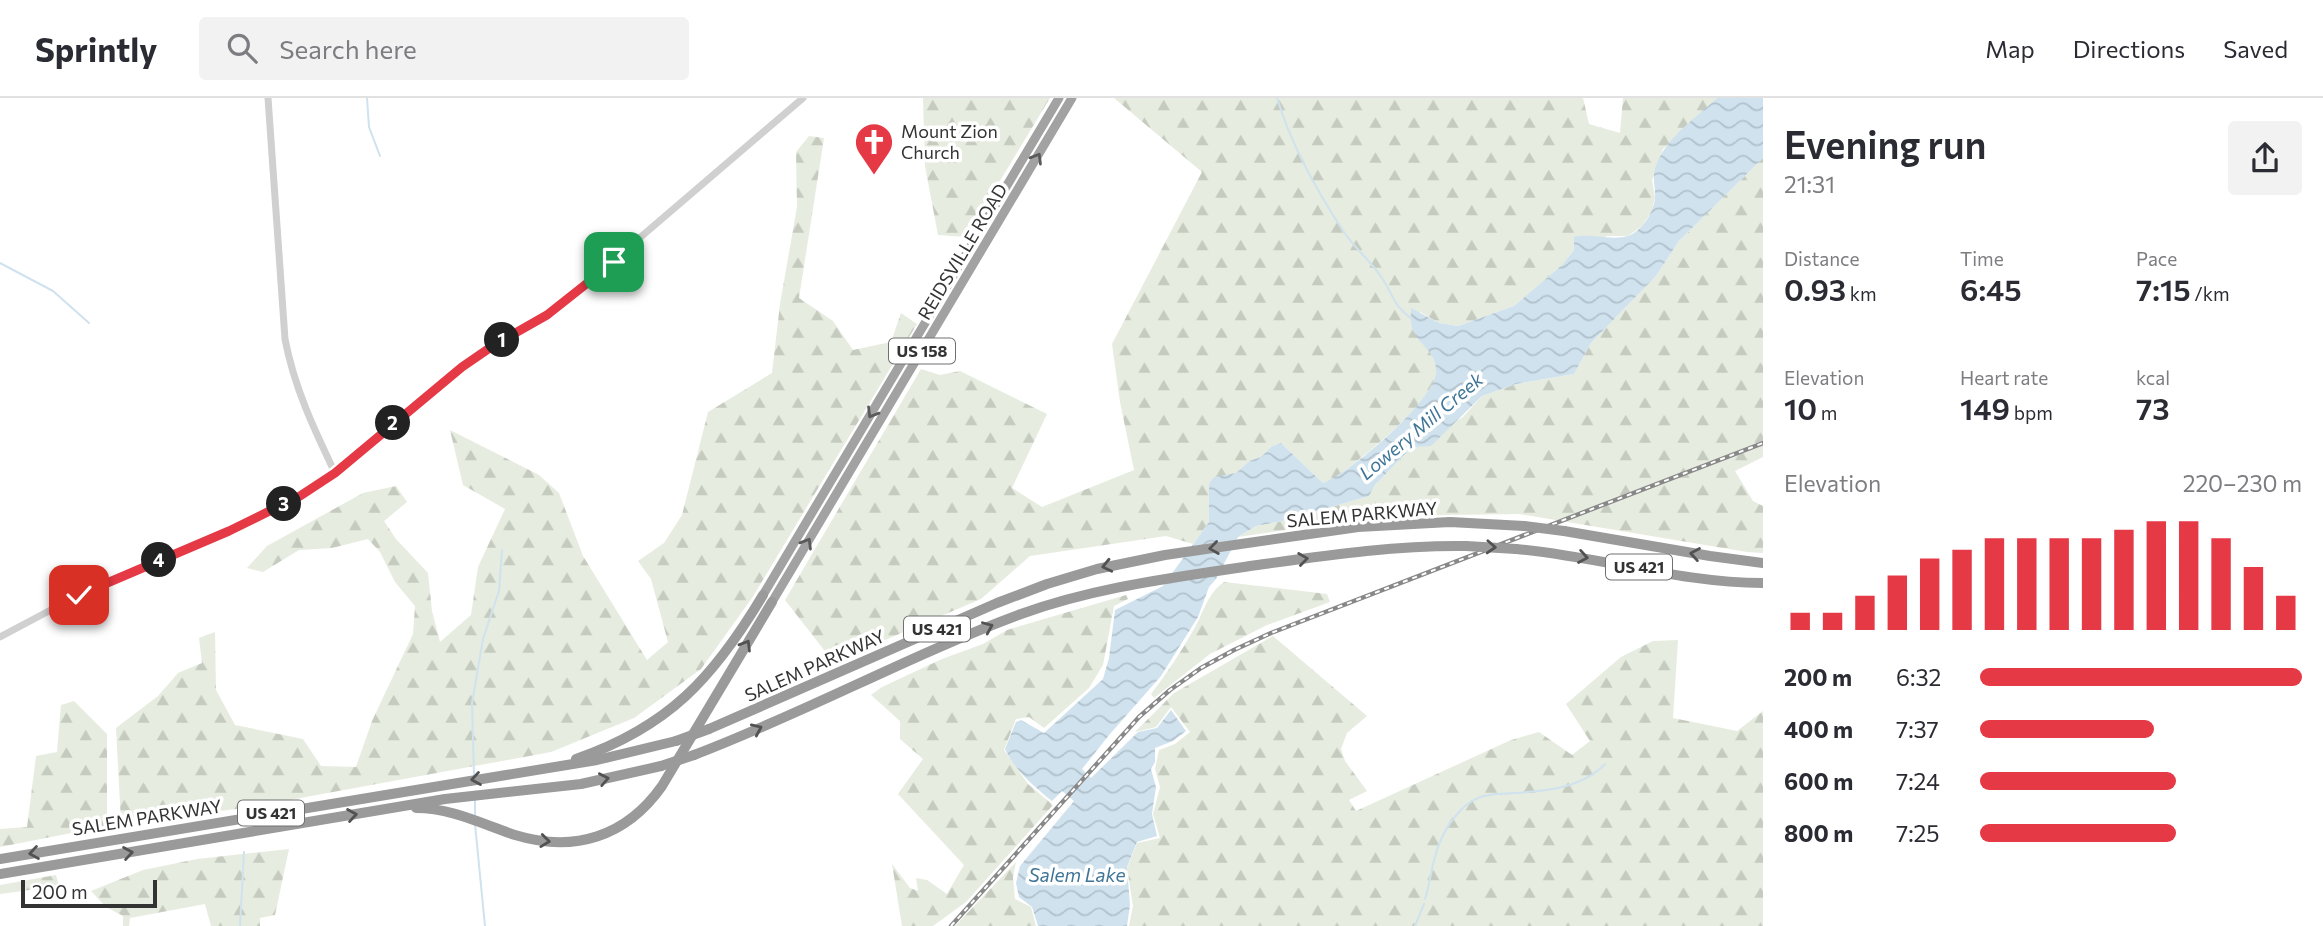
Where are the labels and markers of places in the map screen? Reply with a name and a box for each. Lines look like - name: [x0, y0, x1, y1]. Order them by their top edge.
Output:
- place label: Mount Zion Church: [901, 120, 998, 163]
- church icon: Mount Zion Church: [853, 121, 895, 176]
- pin: [584, 232, 644, 292]
- pin: 1: [484, 322, 520, 358]
- pin: 2: [376, 406, 410, 440]
- pin: 3: [266, 486, 302, 522]
- pin: 4: [142, 542, 176, 578]
- pin: [49, 565, 109, 625]

